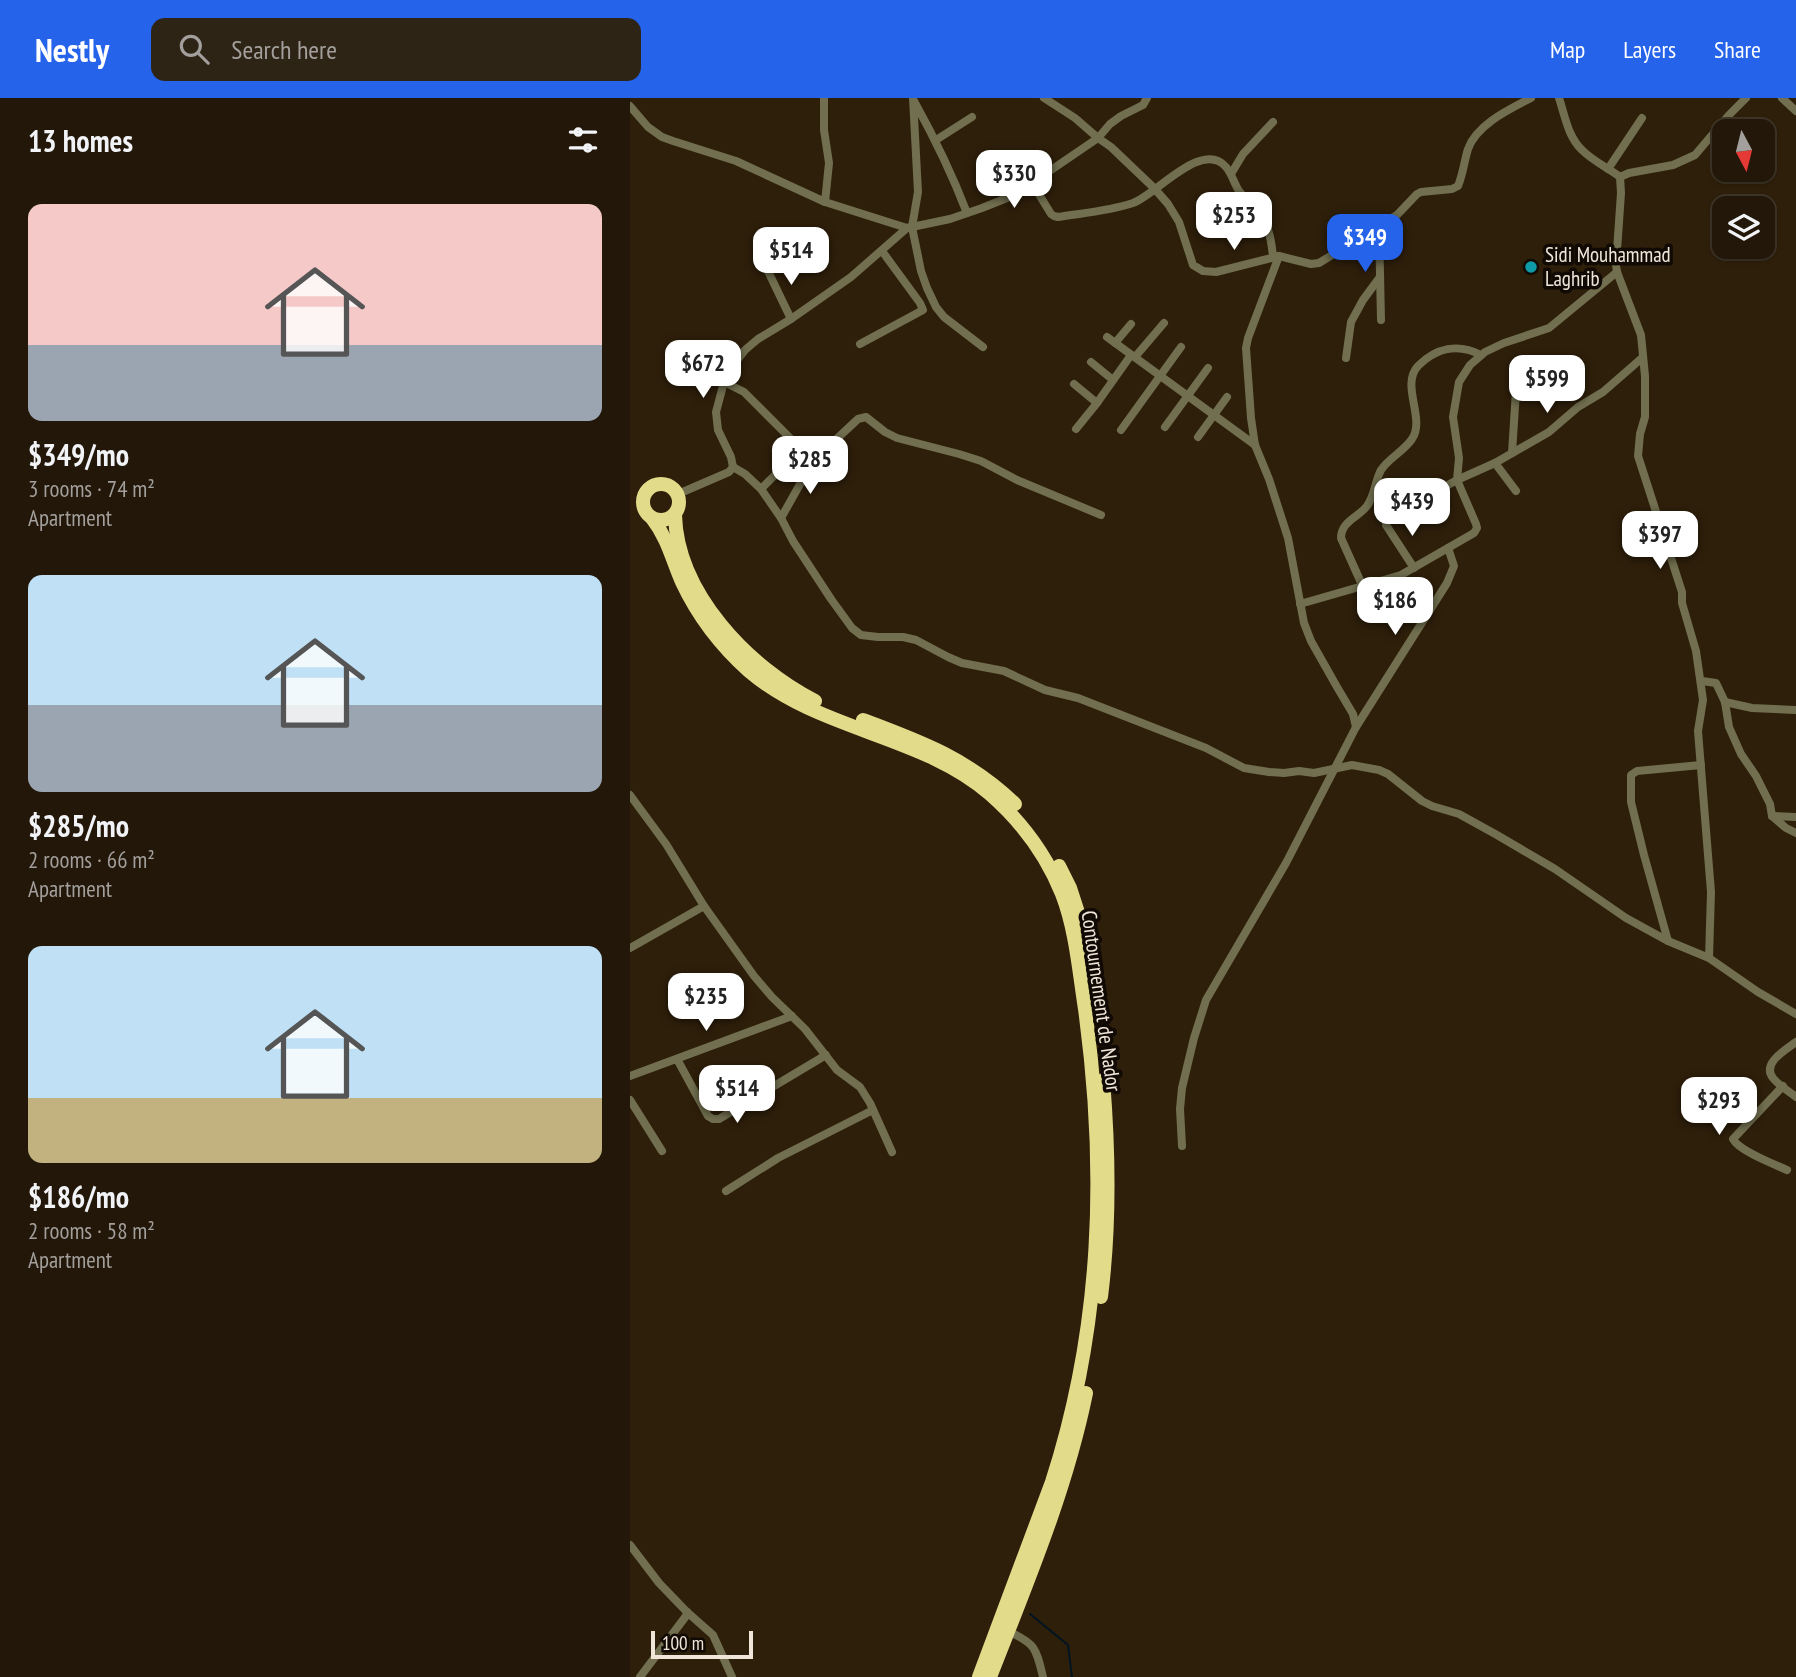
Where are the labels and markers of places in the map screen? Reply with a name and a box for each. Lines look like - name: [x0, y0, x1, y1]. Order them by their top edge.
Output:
- pin: $330: [973, 150, 1055, 210]
- pin: $253: [1193, 192, 1275, 252]
- pin: $349: [1324, 214, 1406, 274]
- pin: $514: [750, 228, 832, 287]
- place label: Sidi Mouhammad Laghrib: [1545, 241, 1671, 292]
- marker: Sidi Mouhammad Laghrib: [1523, 259, 1539, 275]
- pin: $672: [662, 341, 744, 400]
- pin: $599: [1506, 356, 1588, 415]
- pin: $285: [769, 436, 851, 496]
- pin: $439: [1371, 478, 1453, 538]
- pin: $397: [1619, 512, 1701, 571]
- pin: $186: [1354, 578, 1436, 637]
- pin: $235: [665, 974, 747, 1033]
- pin: $514: [696, 1066, 778, 1125]
- pin: $293: [1678, 1077, 1760, 1137]

